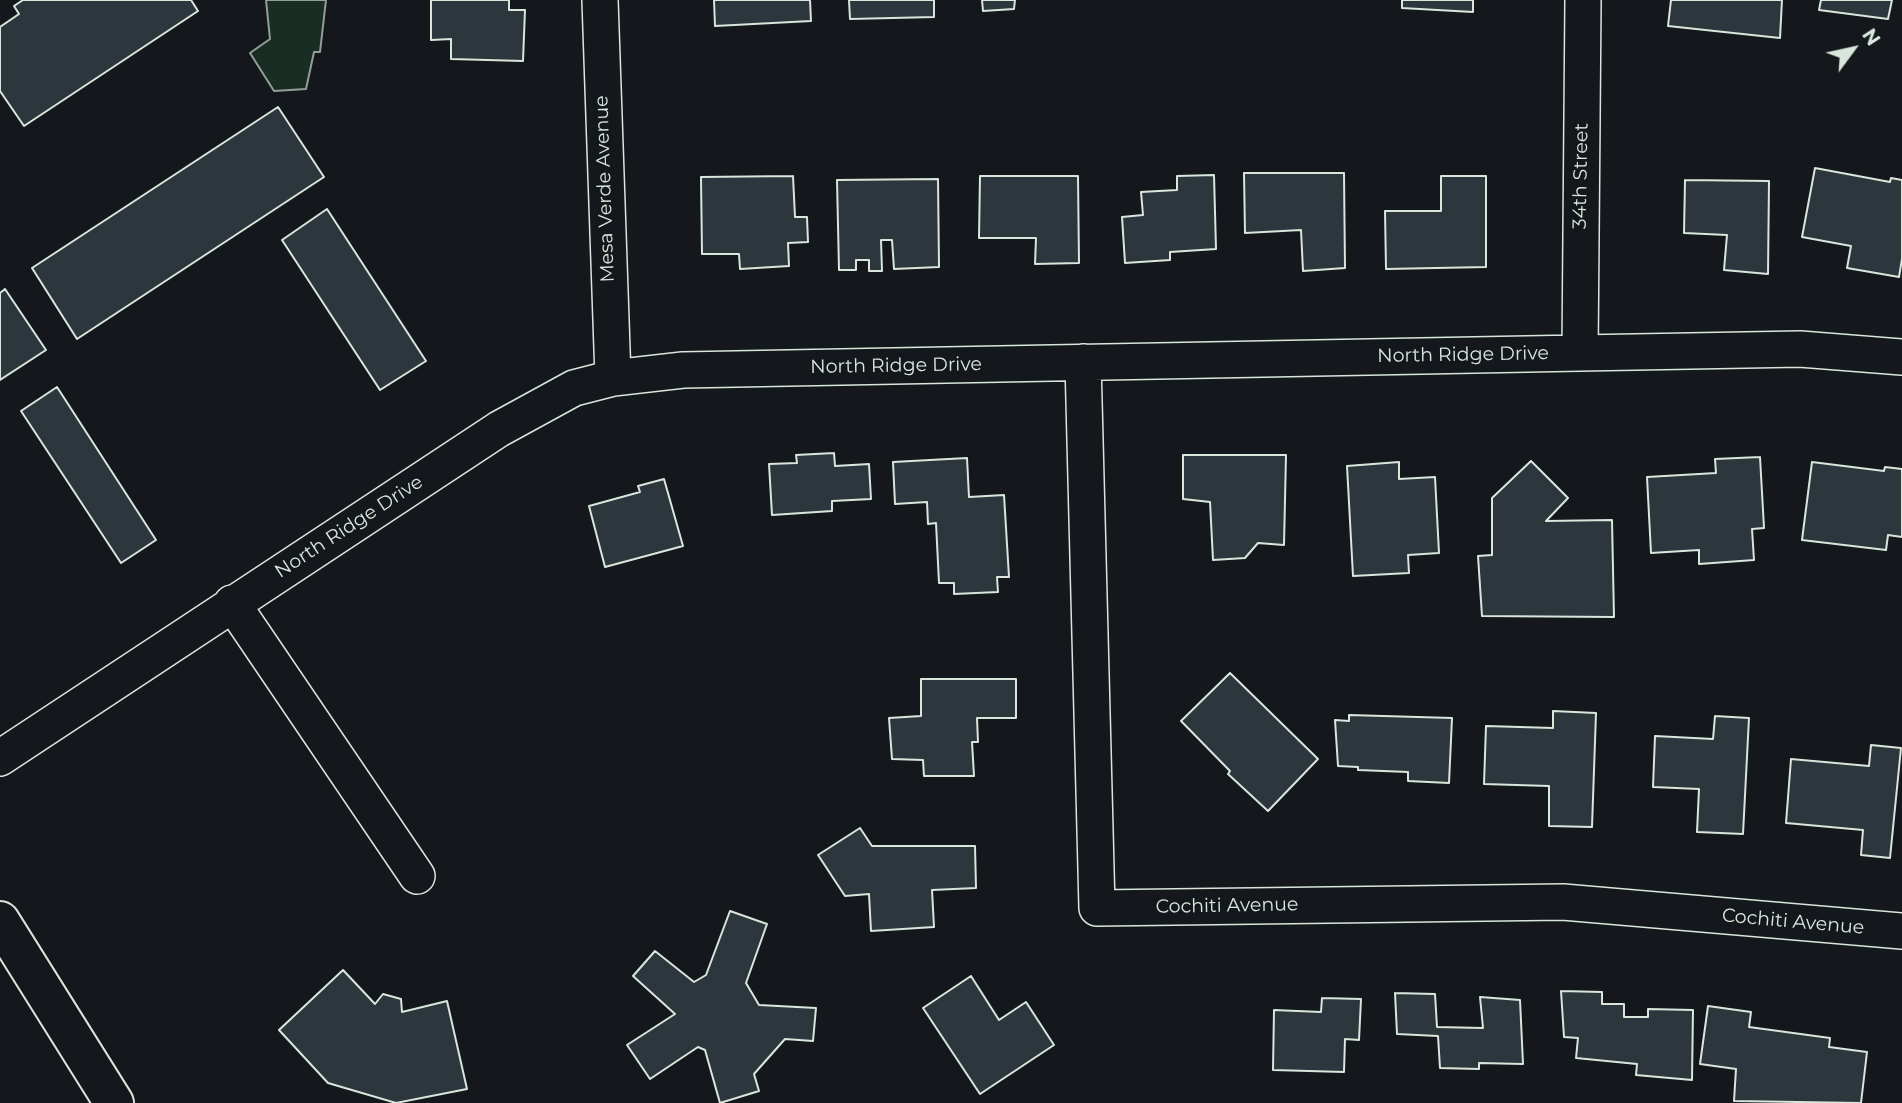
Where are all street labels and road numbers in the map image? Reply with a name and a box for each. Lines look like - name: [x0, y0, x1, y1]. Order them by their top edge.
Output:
- street label: Mesa Verde Avenue: [590, 95, 620, 283]
- street label: 34th Street: [1569, 123, 1593, 229]
- street label: North Ridge Drive: [1377, 342, 1549, 368]
- street label: North Ridge Drive: [810, 353, 982, 379]
- street label: North Ridge Drive: [271, 471, 427, 583]
- street label: Cochiti Avenue: [1155, 893, 1299, 919]
- street label: Cochiti Avenue: [1721, 904, 1865, 940]

